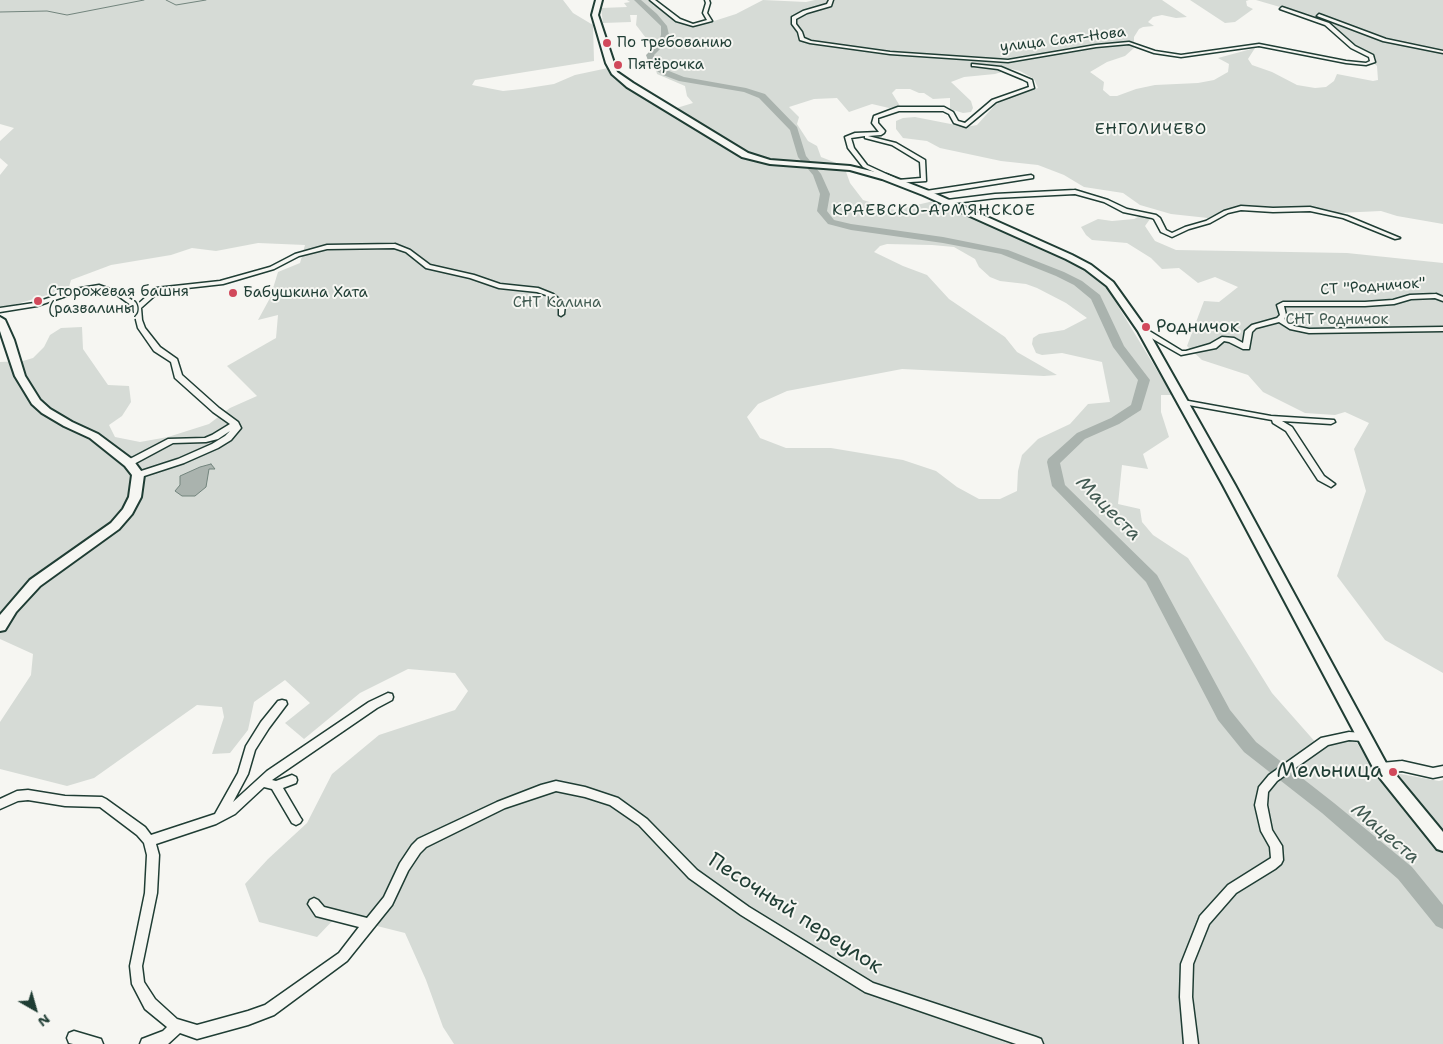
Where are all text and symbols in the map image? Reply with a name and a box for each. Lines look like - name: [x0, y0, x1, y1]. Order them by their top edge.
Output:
- street label: улица Саят-Нова: [999, 23, 1127, 57]
- place label: По требованию: [617, 34, 732, 52]
- marker: По требованию: [601, 37, 613, 49]
- place label: Пятёрочка: [628, 56, 704, 74]
- marker: Пятёрочка: [612, 59, 624, 71]
- district label: ЕНГОЛИЧЕВО: [1093, 120, 1209, 140]
- district label: КРАЕВСКО-АРМЯНСКОЕ: [830, 201, 1038, 221]
- street label: СТ "Родничок": [1320, 274, 1426, 300]
- place label: Сторожевая башня (развалины): [48, 283, 189, 318]
- place label: Бабушкина Хата: [243, 284, 368, 302]
- marker: Бабушкина Хата: [227, 287, 239, 299]
- park label: СНТ Калина: [513, 294, 601, 312]
- marker: Сторожевая башня (развалины): [32, 295, 44, 307]
- park label: СНТ Родничок: [1285, 311, 1389, 329]
- place label: Родничок: [1156, 316, 1239, 338]
- marker: Родничок: [1140, 321, 1152, 333]
- water label: Мацеста: [1071, 472, 1145, 546]
- place label: Мельница: [1277, 759, 1383, 785]
- marker: Мельница: [1387, 766, 1399, 778]
- water label: Мацеста: [1346, 799, 1424, 869]
- street label: Песочный переулок: [703, 848, 887, 980]
- north arrow: [10, 984, 60, 1034]
- text: N: [34, 1010, 54, 1031]

